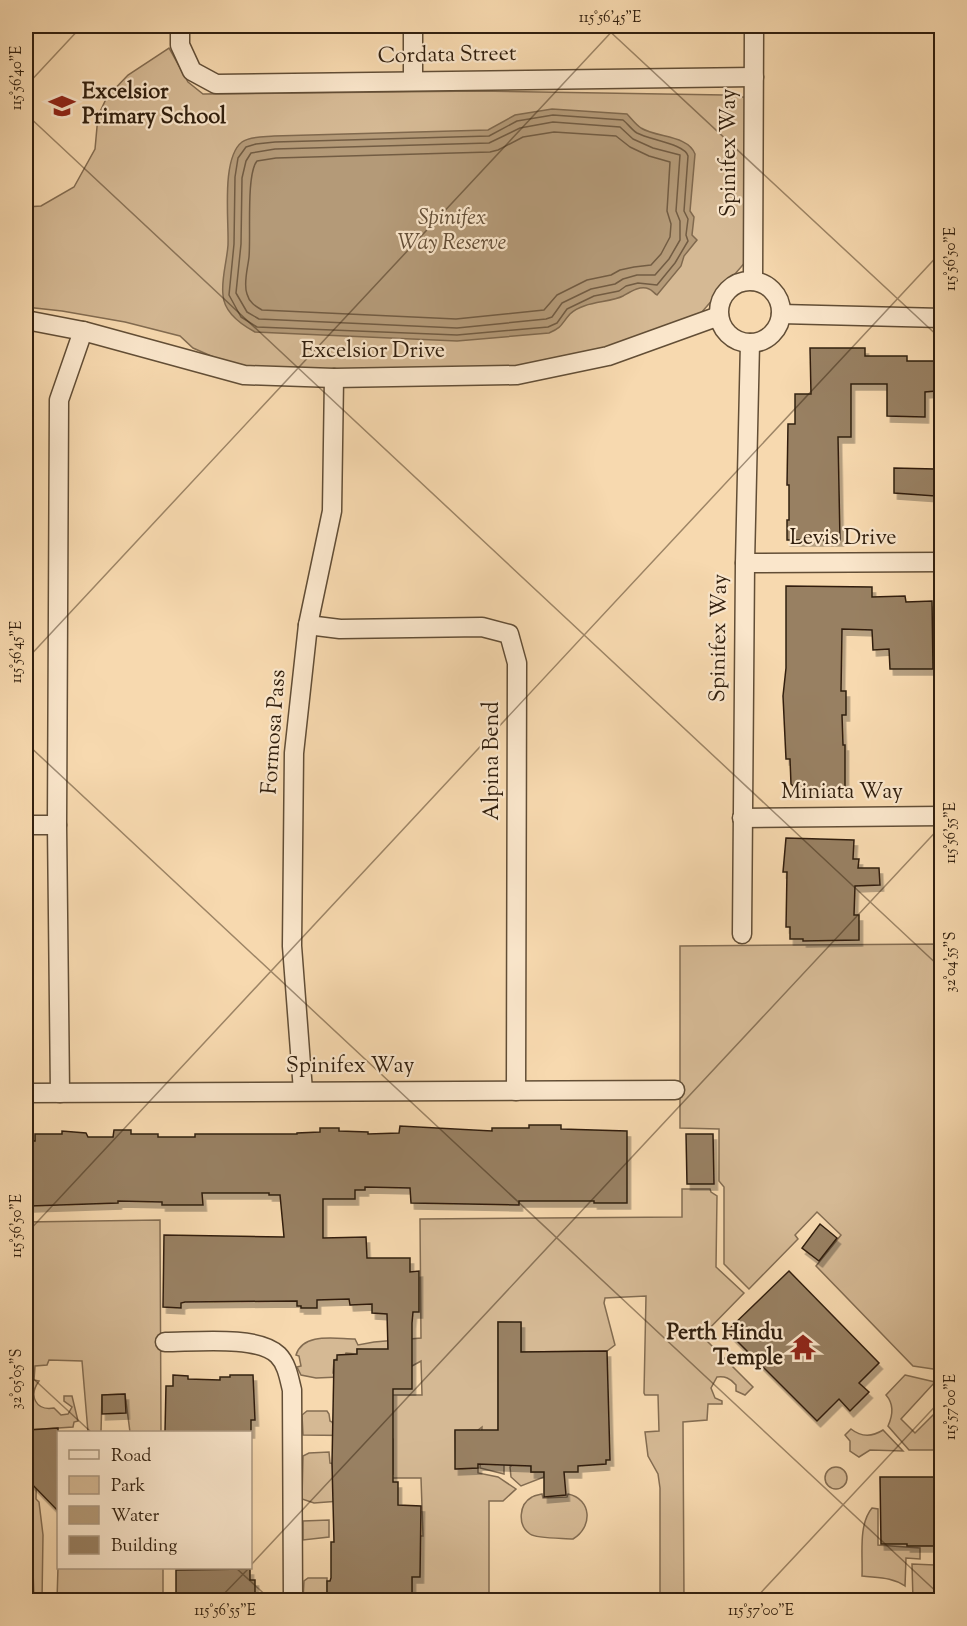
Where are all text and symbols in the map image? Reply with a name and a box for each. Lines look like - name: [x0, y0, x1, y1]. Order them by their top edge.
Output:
- text: 115°56'45"E: [579, 8, 641, 29]
- street label: Cordata Street: [377, 39, 517, 73]
- text: 115°56'40"E: [7, 46, 28, 110]
- place label: Excelsior Primary School: [82, 77, 227, 134]
- street label: Spinifex Way: [714, 89, 746, 217]
- school or university icon: Excelsior Primary School: [47, 91, 77, 121]
- park label: Spinifex Way Reserve: [398, 203, 507, 260]
- text: 115°56'50"E: [941, 227, 962, 291]
- street label: Excelsior Drive: [301, 336, 445, 368]
- street label: Levis Drive: [789, 523, 897, 555]
- street label: Spinifex Way: [703, 573, 737, 703]
- text: 115°56'45"E: [7, 621, 28, 683]
- street label: Formosa Pass: [255, 668, 295, 796]
- street label: Alpina Bend: [477, 701, 509, 821]
- street label: Miniata Way: [781, 777, 903, 809]
- text: 115°56'55"E: [941, 802, 962, 864]
- text: 32°04'55"S: [941, 932, 962, 992]
- street label: Spinifex Way: [286, 1051, 414, 1083]
- text: 115°56'50"E: [7, 1194, 28, 1258]
- place label: Perth Hindu Temple: [667, 1318, 783, 1375]
- temple icon: Perth Hindu Temple: [788, 1332, 818, 1362]
- text: 32°05'05"S: [7, 1348, 28, 1409]
- text: 115°57'00"E: [941, 1374, 962, 1440]
- legend: [57, 1431, 252, 1569]
- text: Road: [111, 1444, 151, 1470]
- text: Park: [111, 1474, 146, 1500]
- text: Water: [111, 1504, 160, 1530]
- text: Building: [111, 1534, 177, 1560]
- text: 115°56'55"E: [194, 1601, 256, 1622]
- text: 115°57'00"E: [728, 1601, 794, 1622]

